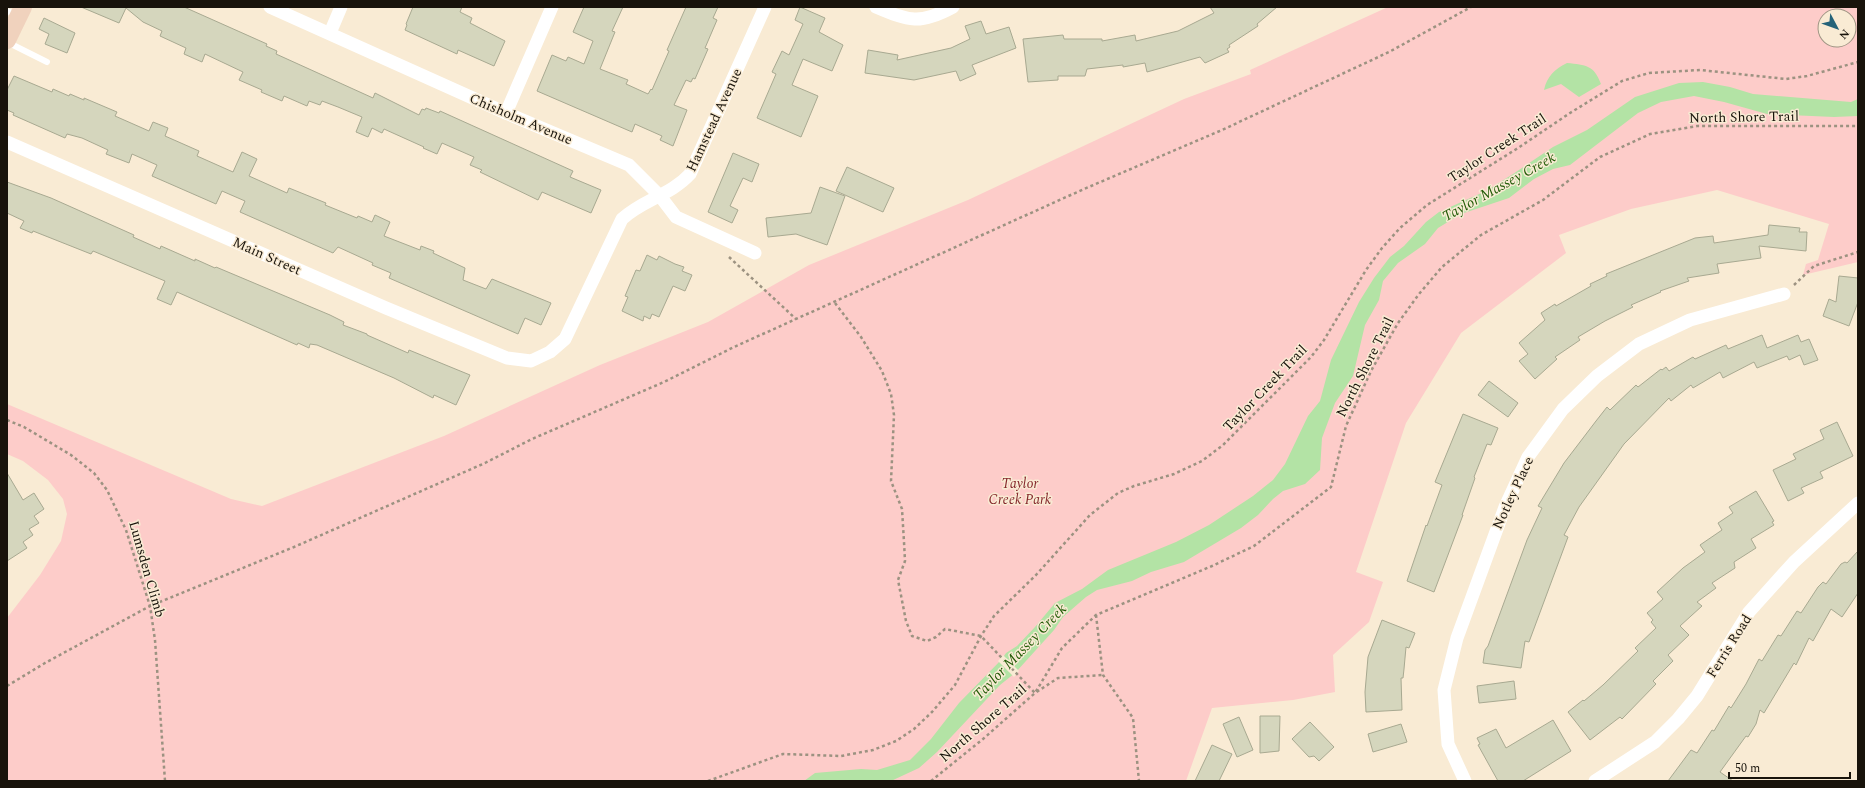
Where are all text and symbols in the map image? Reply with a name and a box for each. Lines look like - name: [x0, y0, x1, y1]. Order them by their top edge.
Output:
- north arrow: [1817, 8, 1857, 48]
- text: N: [1835, 25, 1854, 43]
- street label: Hamstead Avenue: [681, 64, 747, 175]
- street label: Chisholm Avenue: [466, 88, 576, 150]
- street label: North Shore Trail: [1689, 106, 1799, 128]
- street label: Taylor Creek Trail: [1444, 108, 1550, 188]
- water label: Taylor Massey Creek: [1438, 146, 1560, 228]
- street label: Main Street: [229, 232, 305, 280]
- street label: North Shore Trail: [1331, 313, 1399, 421]
- street label: Taylor Creek Trail: [1218, 340, 1312, 436]
- street label: Notley Place: [1487, 453, 1539, 533]
- park label: Taylor Creek Park: [989, 473, 1052, 510]
- street label: Lumsden Climb: [123, 518, 171, 620]
- water label: Taylor Massey Creek: [968, 598, 1072, 706]
- street label: Ferris Road: [1701, 610, 1757, 682]
- street label: North Shore Trail: [935, 679, 1031, 767]
- scale bar: [1729, 754, 1850, 780]
- text: 50 m: [1735, 759, 1760, 778]

